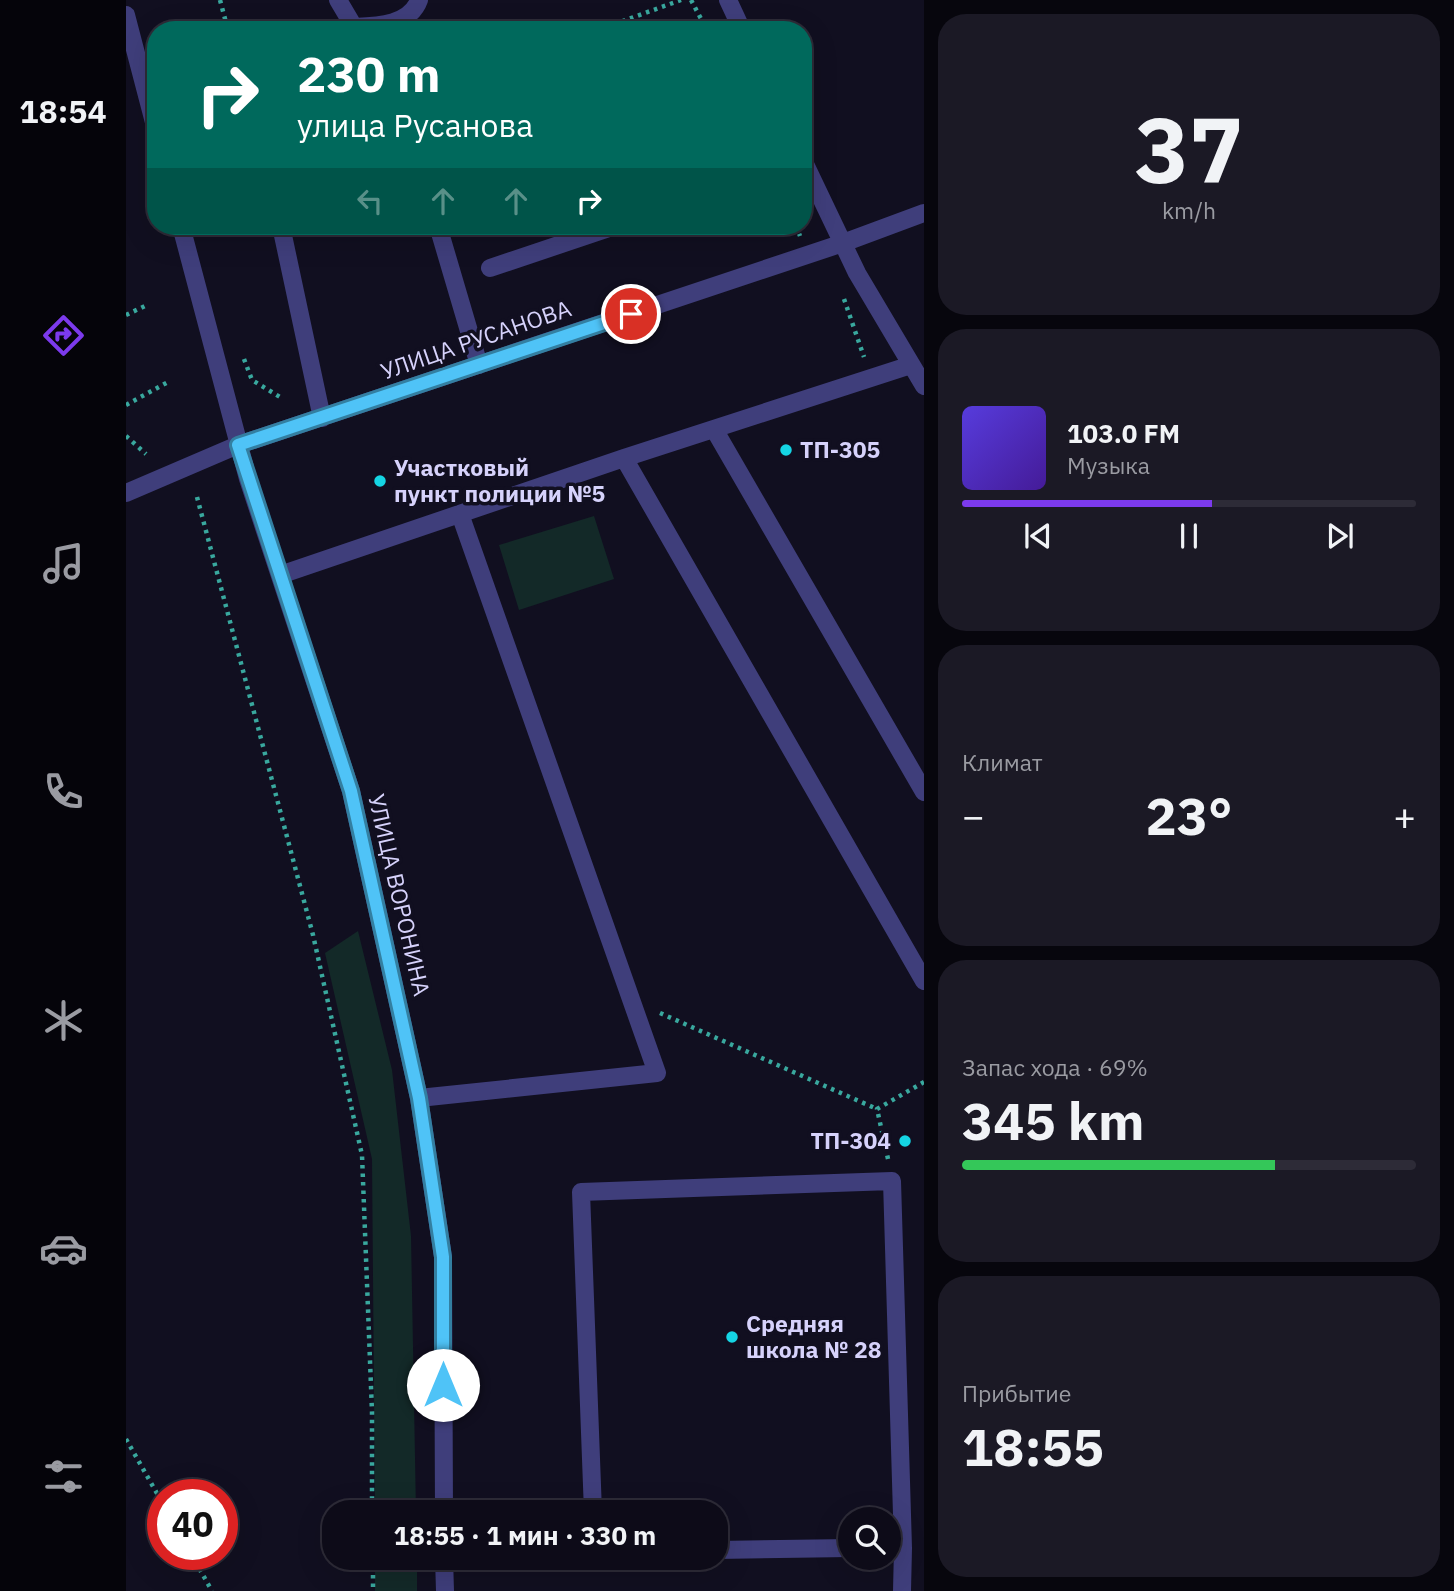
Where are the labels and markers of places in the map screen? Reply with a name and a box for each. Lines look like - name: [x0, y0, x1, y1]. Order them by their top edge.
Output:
- pin: [601, 284, 661, 344]
- place label: ТП-305: [800, 434, 880, 464]
- marker: ТП-305: [778, 442, 794, 458]
- place label: Участковый пункт полиции №5: [394, 452, 605, 508]
- marker: Участковый пункт полиции №5: [372, 473, 388, 489]
- place label: ТП-304: [811, 1125, 891, 1155]
- marker: ТП-304: [897, 1133, 913, 1149]
- place label: Средняя школа № 28: [746, 1308, 882, 1364]
- marker: Средняя школа № 28: [724, 1329, 740, 1345]

